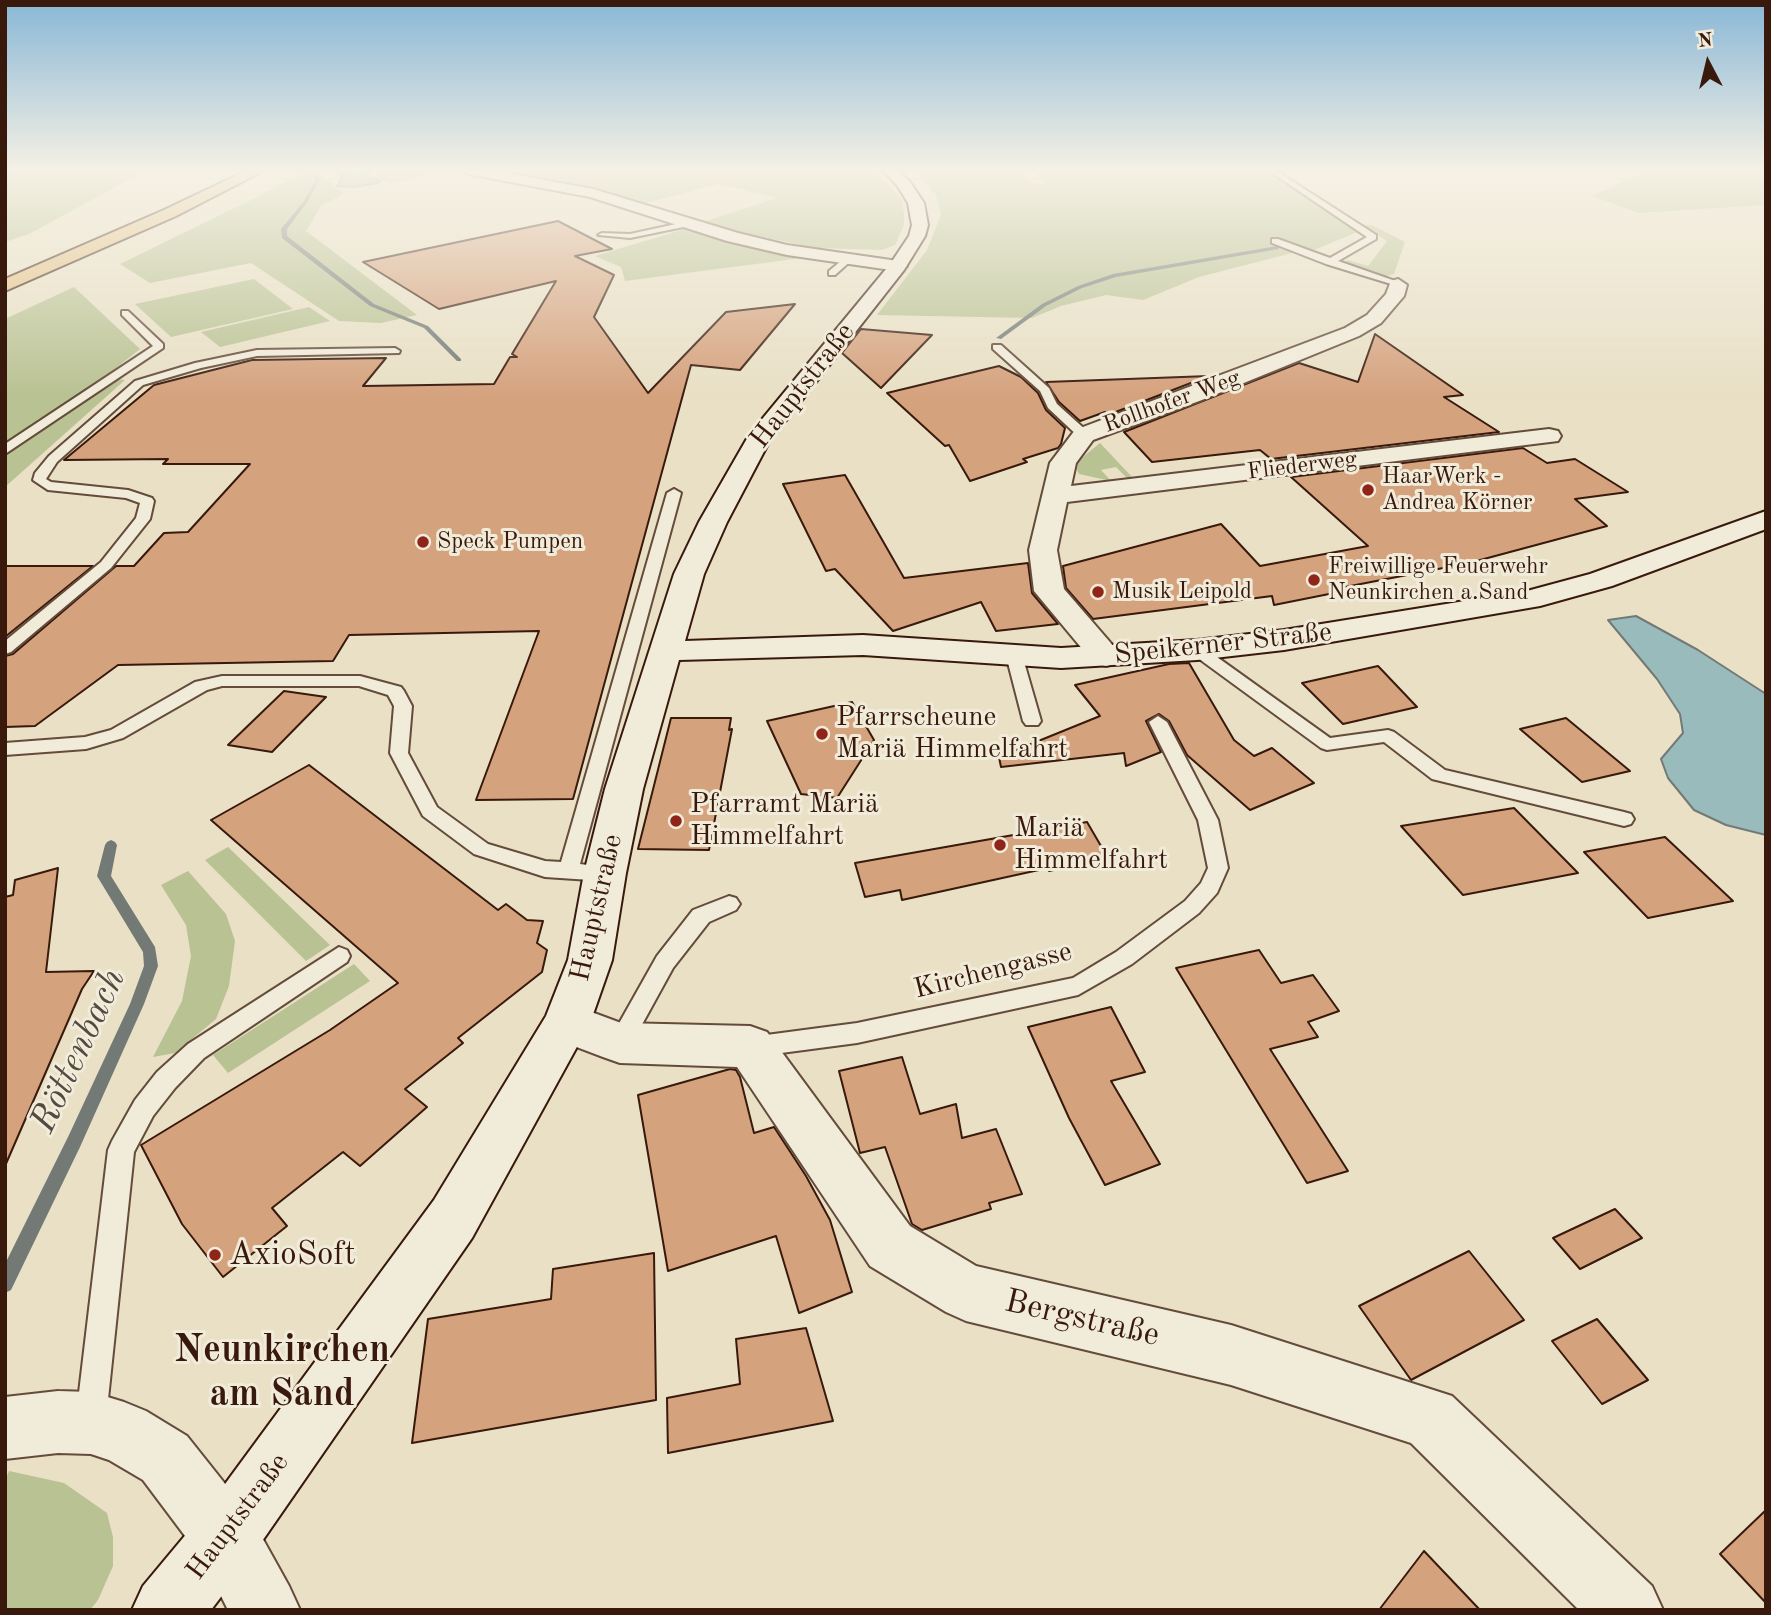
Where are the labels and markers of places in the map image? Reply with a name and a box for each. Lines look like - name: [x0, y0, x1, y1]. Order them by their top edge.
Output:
- place label: HaarWerk - Andrea Körner: [1382, 463, 1532, 517]
- marker: HaarWerk - Andrea Körner: [1360, 482, 1376, 498]
- place label: Speck Pumpen: [437, 528, 583, 556]
- marker: Speck Pumpen: [415, 534, 431, 550]
- place label: Freiwillige Feuerwehr Neunkirchen a.Sand: [1328, 553, 1548, 607]
- marker: Freiwillige Feuerwehr Neunkirchen a.Sand: [1306, 572, 1322, 588]
- place label: Musik Leipold: [1112, 578, 1252, 606]
- marker: Musik Leipold: [1090, 584, 1106, 600]
- place label: Pfarrscheune Mariä Himmelfahrt: [836, 701, 1068, 767]
- marker: Pfarrscheune Mariä Himmelfahrt: [814, 726, 830, 742]
- place label: Pfarramt Mariä Himmelfahrt: [690, 788, 879, 854]
- place label: Mariä Himmelfahrt: [1014, 812, 1168, 878]
- marker: Pfarramt Mariä Himmelfahrt: [668, 813, 684, 829]
- marker: Mariä Himmelfahrt: [992, 837, 1008, 853]
- place label: AxioSoft: [229, 1235, 356, 1275]
- marker: AxioSoft: [207, 1247, 223, 1263]

